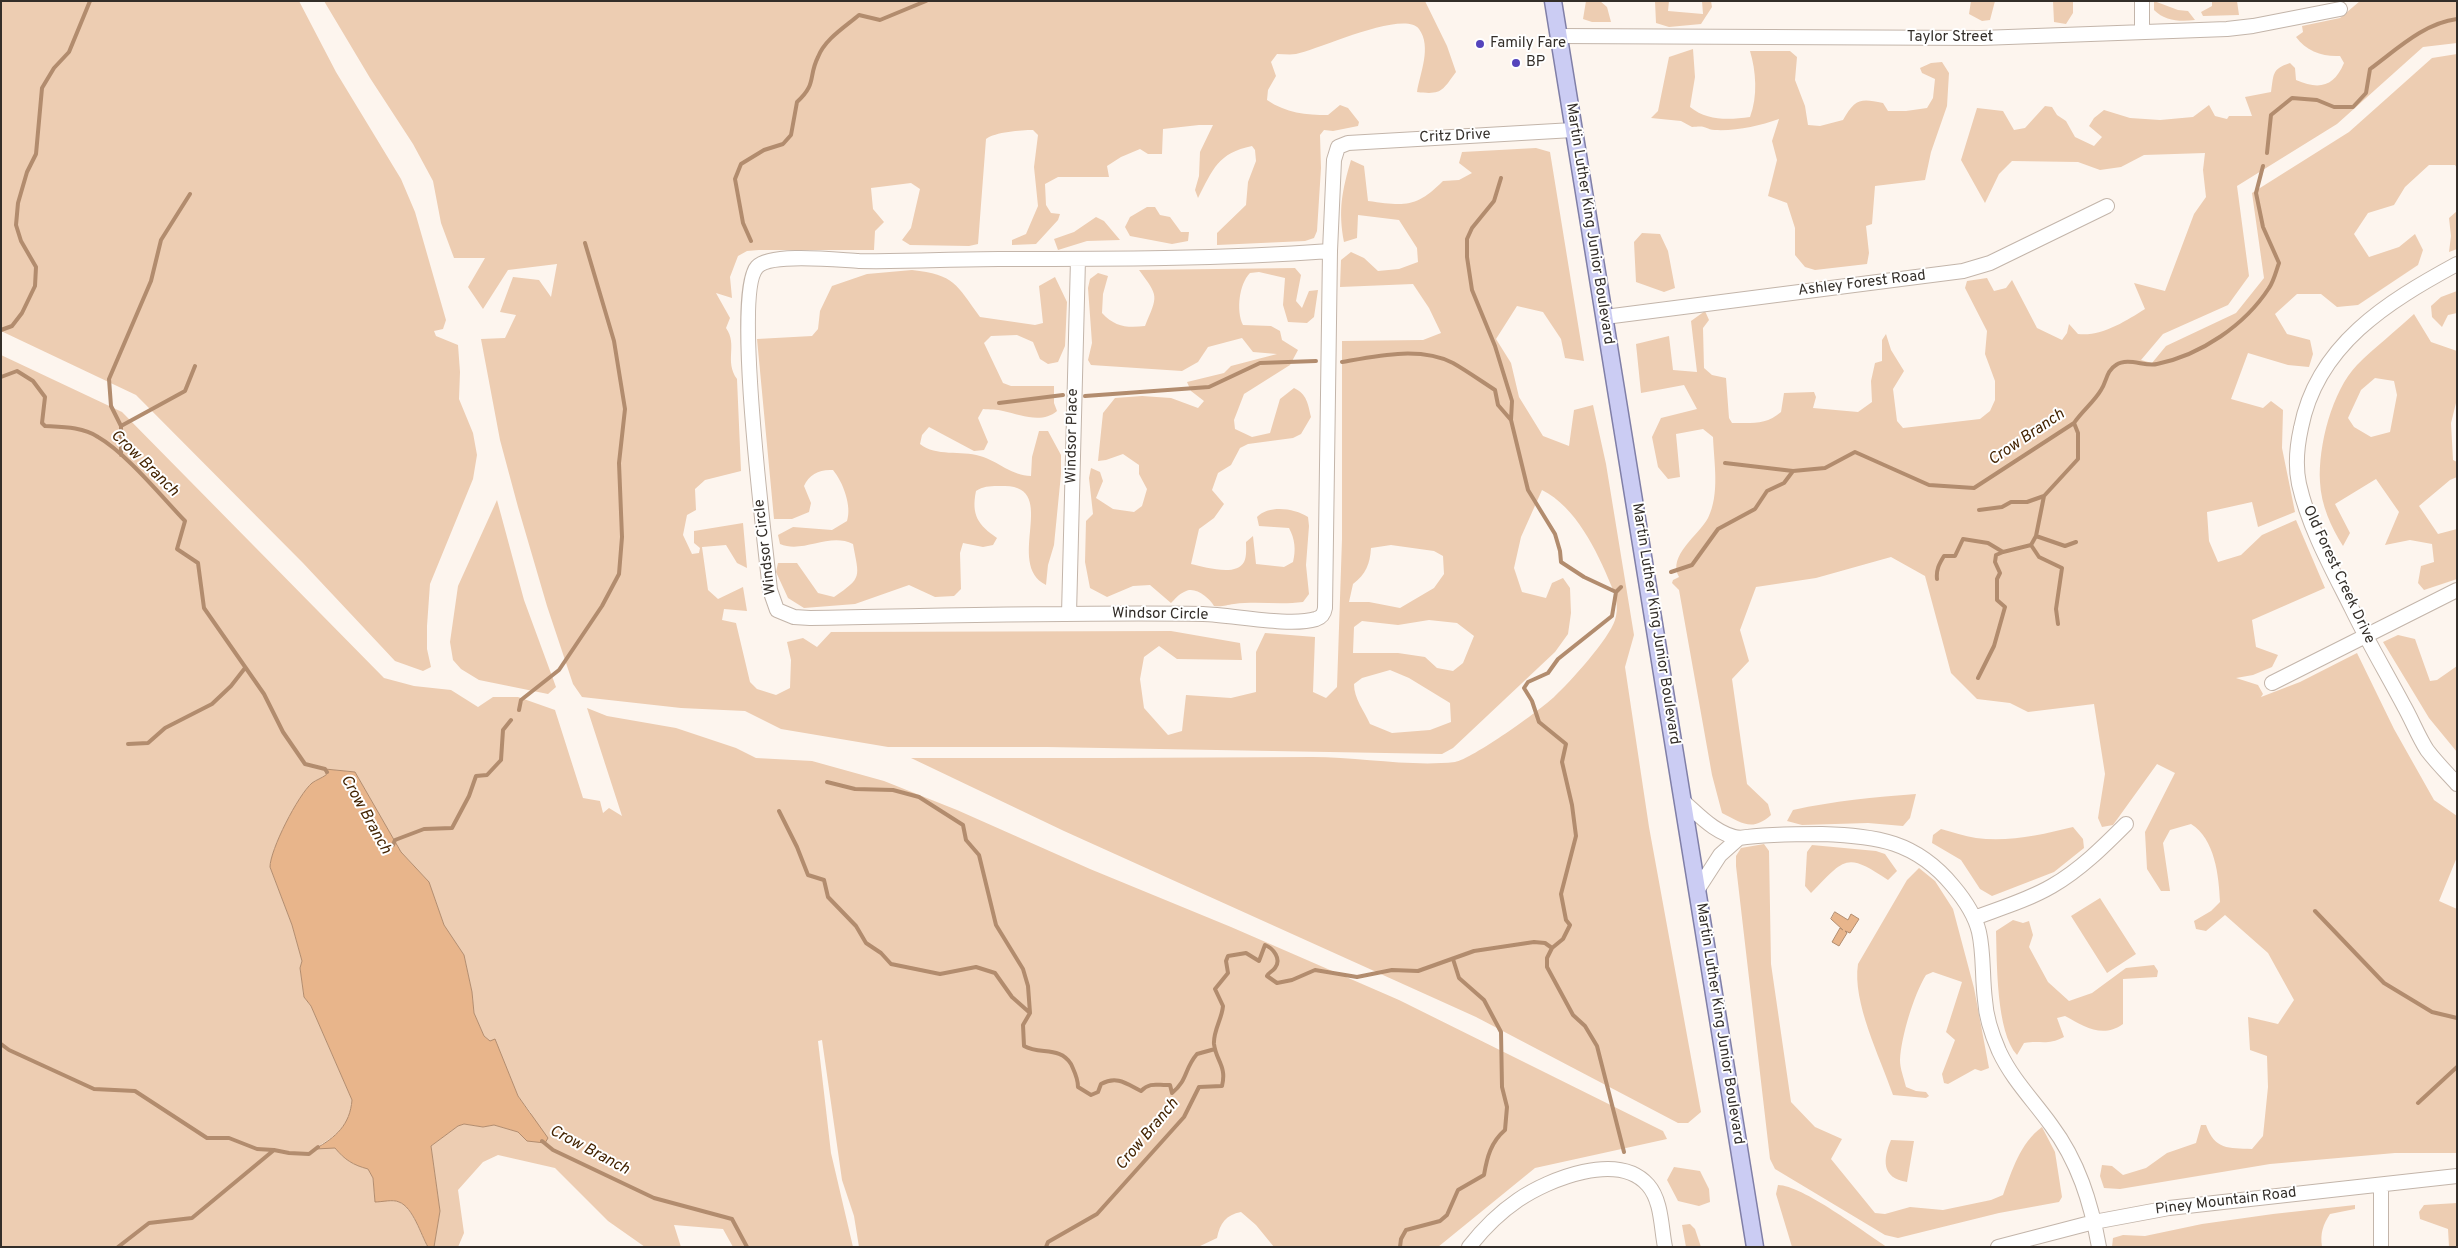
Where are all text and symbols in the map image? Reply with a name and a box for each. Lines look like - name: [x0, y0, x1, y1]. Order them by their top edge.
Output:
- street label: Taylor Street: [1907, 29, 1993, 47]
- place label: Family Fare: [1490, 35, 1566, 53]
- marker: Family Fare: [1474, 38, 1486, 50]
- place label: BP: [1526, 54, 1545, 72]
- marker: BP: [1510, 57, 1522, 69]
- street label: Martin Luther King Junior Boulevard: [1561, 102, 1617, 346]
- street label: Critz Drive: [1419, 126, 1491, 148]
- street label: Ashley Forest Road: [1797, 267, 1927, 301]
- street label: Windsor Place: [1063, 388, 1083, 484]
- water label: Crow Branch: [1985, 406, 2069, 470]
- water label: Crow Branch: [106, 427, 182, 501]
- street label: Windsor Circle: [751, 498, 781, 596]
- street label: Martin Luther King Junior Boulevard: [1627, 502, 1683, 746]
- street label: Old Forest Creek Drive: [2298, 503, 2378, 647]
- street label: Windsor Circle: [1112, 605, 1208, 625]
- water label: Crow Branch: [335, 772, 395, 858]
- street label: Martin Luther King Junior Boulevard: [1691, 902, 1747, 1146]
- water label: Crow Branch: [1112, 1095, 1184, 1175]
- water label: Crow Branch: [546, 1122, 632, 1180]
- street label: Piney Mountain Road: [2154, 1184, 2298, 1220]

